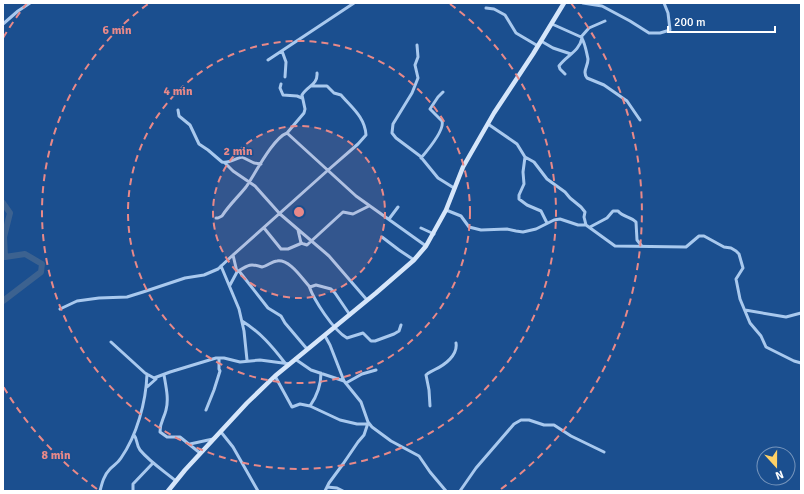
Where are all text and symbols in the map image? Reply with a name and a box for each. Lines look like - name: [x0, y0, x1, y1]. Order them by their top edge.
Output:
- scale bar: [668, 8, 775, 34]
- text: 200 m: [674, 15, 706, 30]
- text: 6 min: [103, 23, 132, 38]
- text: 4 min: [164, 84, 193, 99]
- text: 2 min: [224, 144, 253, 159]
- centre of rings: [292, 205, 306, 219]
- north arrow: [756, 446, 796, 486]
- text: 8 min: [42, 448, 71, 463]
- text: N: [774, 467, 785, 482]

